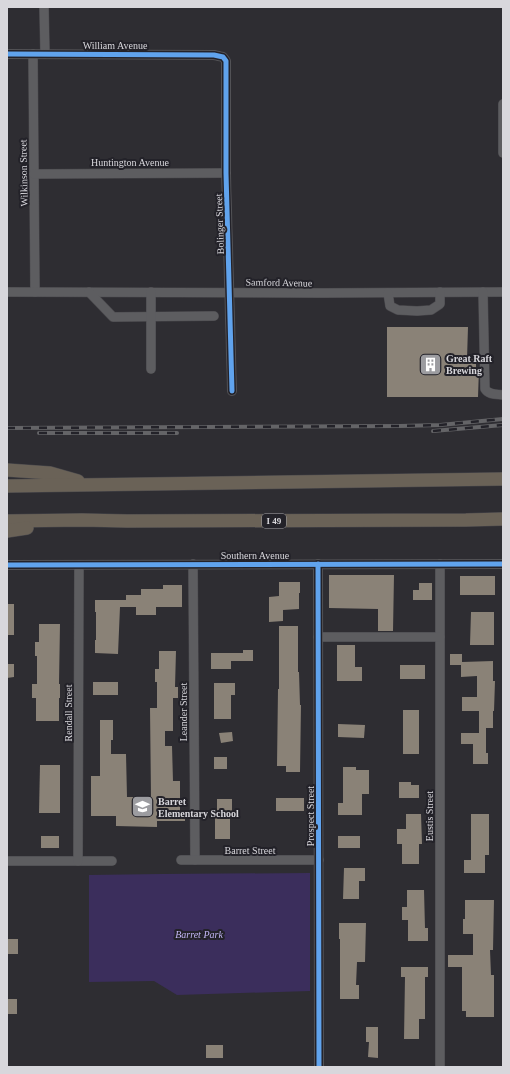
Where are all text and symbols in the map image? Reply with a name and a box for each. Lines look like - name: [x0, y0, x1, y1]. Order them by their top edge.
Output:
- street label: William Avenue: [83, 40, 148, 51]
- street label: Wilkinson Street: [17, 139, 30, 207]
- street label: Huntington Avenue: [91, 157, 169, 168]
- street label: Bolinger Street: [213, 193, 226, 255]
- street label: Samford Avenue: [246, 276, 313, 289]
- building icon: Great Raft Brewing: [418, 351, 444, 377]
- place label: Great Raft Brewing: [446, 353, 493, 376]
- road number: I 49: [262, 514, 286, 528]
- street label: Southern Avenue: [221, 550, 290, 561]
- street label: Leander Street: [178, 682, 189, 741]
- street label: Rendall Street: [63, 684, 74, 741]
- street label: Prospect Street: [305, 786, 316, 846]
- street label: Eustis Street: [424, 791, 435, 841]
- school or university icon: Barret Elementary School: [130, 794, 156, 820]
- place label: Barret Elementary School: [158, 796, 239, 819]
- street label: Barret Street: [225, 845, 276, 856]
- park label: Barret Park: [175, 929, 223, 940]

